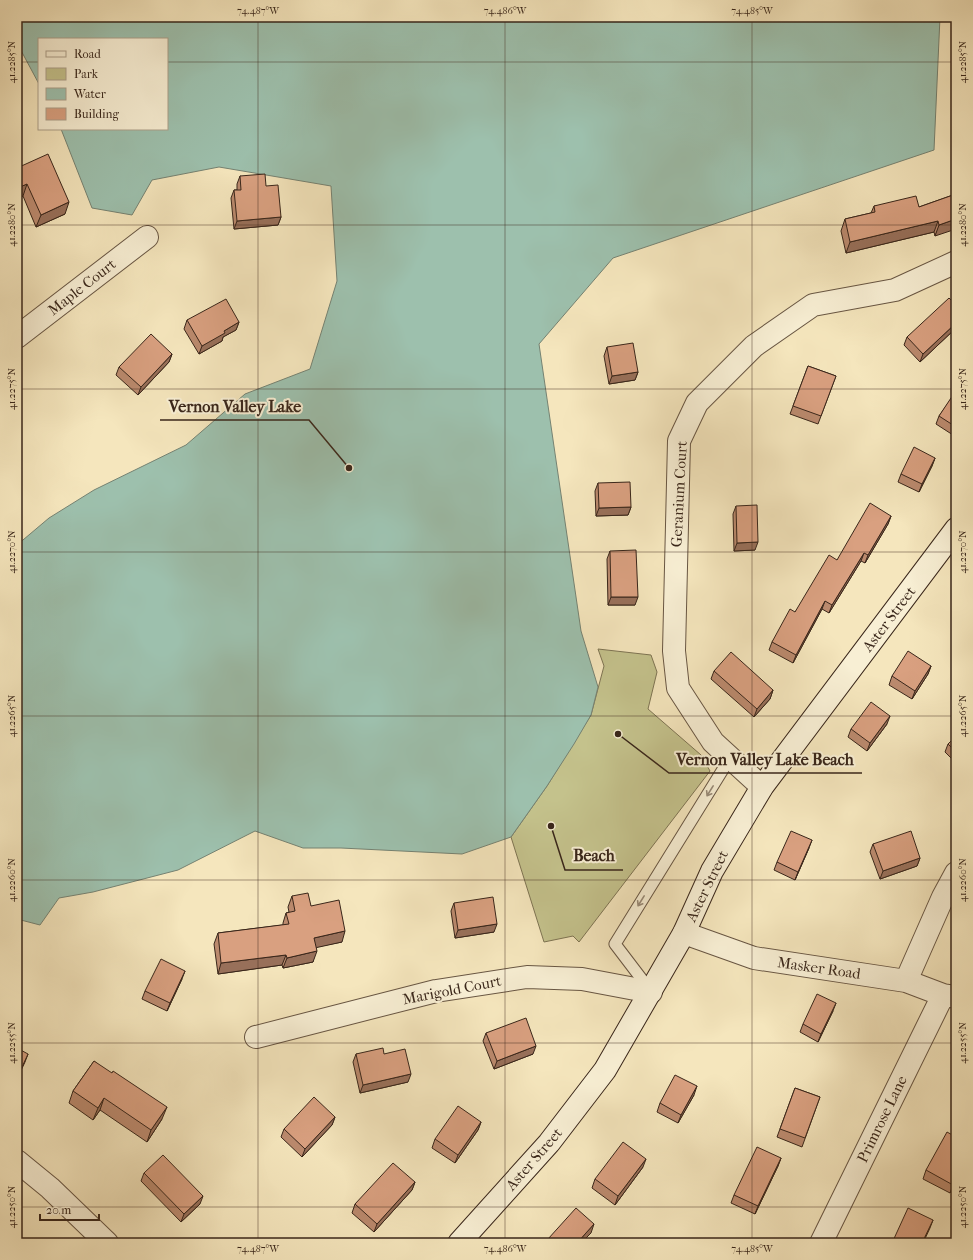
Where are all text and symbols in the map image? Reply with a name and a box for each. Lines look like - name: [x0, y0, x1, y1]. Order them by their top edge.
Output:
- text: 74.487°W: [237, 5, 280, 17]
- text: 74.486°W: [484, 5, 528, 17]
- text: 74.485°W: [731, 5, 774, 17]
- legend: [38, 38, 168, 130]
- text: 41.2285°N: [6, 40, 18, 83]
- text: 41.2285°N: [957, 40, 969, 83]
- text: Road: [74, 47, 101, 61]
- text: Park: [74, 67, 99, 81]
- text: Water: [73, 87, 107, 101]
- text: Building: [74, 107, 119, 121]
- text: 41.2280°N: [6, 203, 18, 247]
- text: 41.2280°N: [957, 203, 969, 247]
- street label: Maple Court: [44, 255, 120, 319]
- text: 41.2275°N: [6, 368, 18, 410]
- text: 41.2275°N: [957, 368, 969, 410]
- callout: Vernon Valley Lake: [160, 392, 309, 420]
- text: Vernon Valley Lake: [168, 397, 301, 417]
- street label: Geranium Court: [667, 440, 691, 548]
- text: 41.2270°N: [6, 530, 18, 574]
- text: 41.2270°N: [957, 530, 969, 574]
- street label: Aster Street: [858, 582, 920, 656]
- text: 41.2265°N: [6, 694, 18, 737]
- text: 41.2265°N: [957, 694, 969, 737]
- callout: Vernon Valley Lake Beach: [669, 745, 862, 773]
- text: Vernon Valley Lake Beach: [675, 750, 855, 770]
- one-way arrow: [705, 785, 713, 797]
- callout: Beach: [565, 842, 623, 870]
- text: Beach: [573, 846, 616, 865]
- street label: Aster Street: [682, 847, 732, 926]
- text: 41.2260°N: [6, 858, 18, 902]
- text: 41.2260°N: [957, 858, 969, 902]
- one-way arrow: [637, 895, 645, 907]
- street label: Masker Road: [776, 953, 863, 983]
- street label: Marigold Court: [401, 971, 504, 1008]
- text: 41.2255°N: [6, 1022, 18, 1064]
- text: 41.2255°N: [957, 1022, 969, 1064]
- street label: Primrose Lane: [853, 1072, 911, 1165]
- street label: Aster Street: [501, 1123, 567, 1195]
- text: 41.2250°N: [6, 1185, 18, 1228]
- text: 41.2250°N: [957, 1185, 969, 1228]
- scale bar: [40, 1196, 99, 1222]
- text: 20 m: [46, 1203, 71, 1217]
- text: 74.487°W: [237, 1243, 280, 1255]
- text: 74.486°W: [484, 1243, 528, 1255]
- text: 74.485°W: [731, 1243, 774, 1255]

